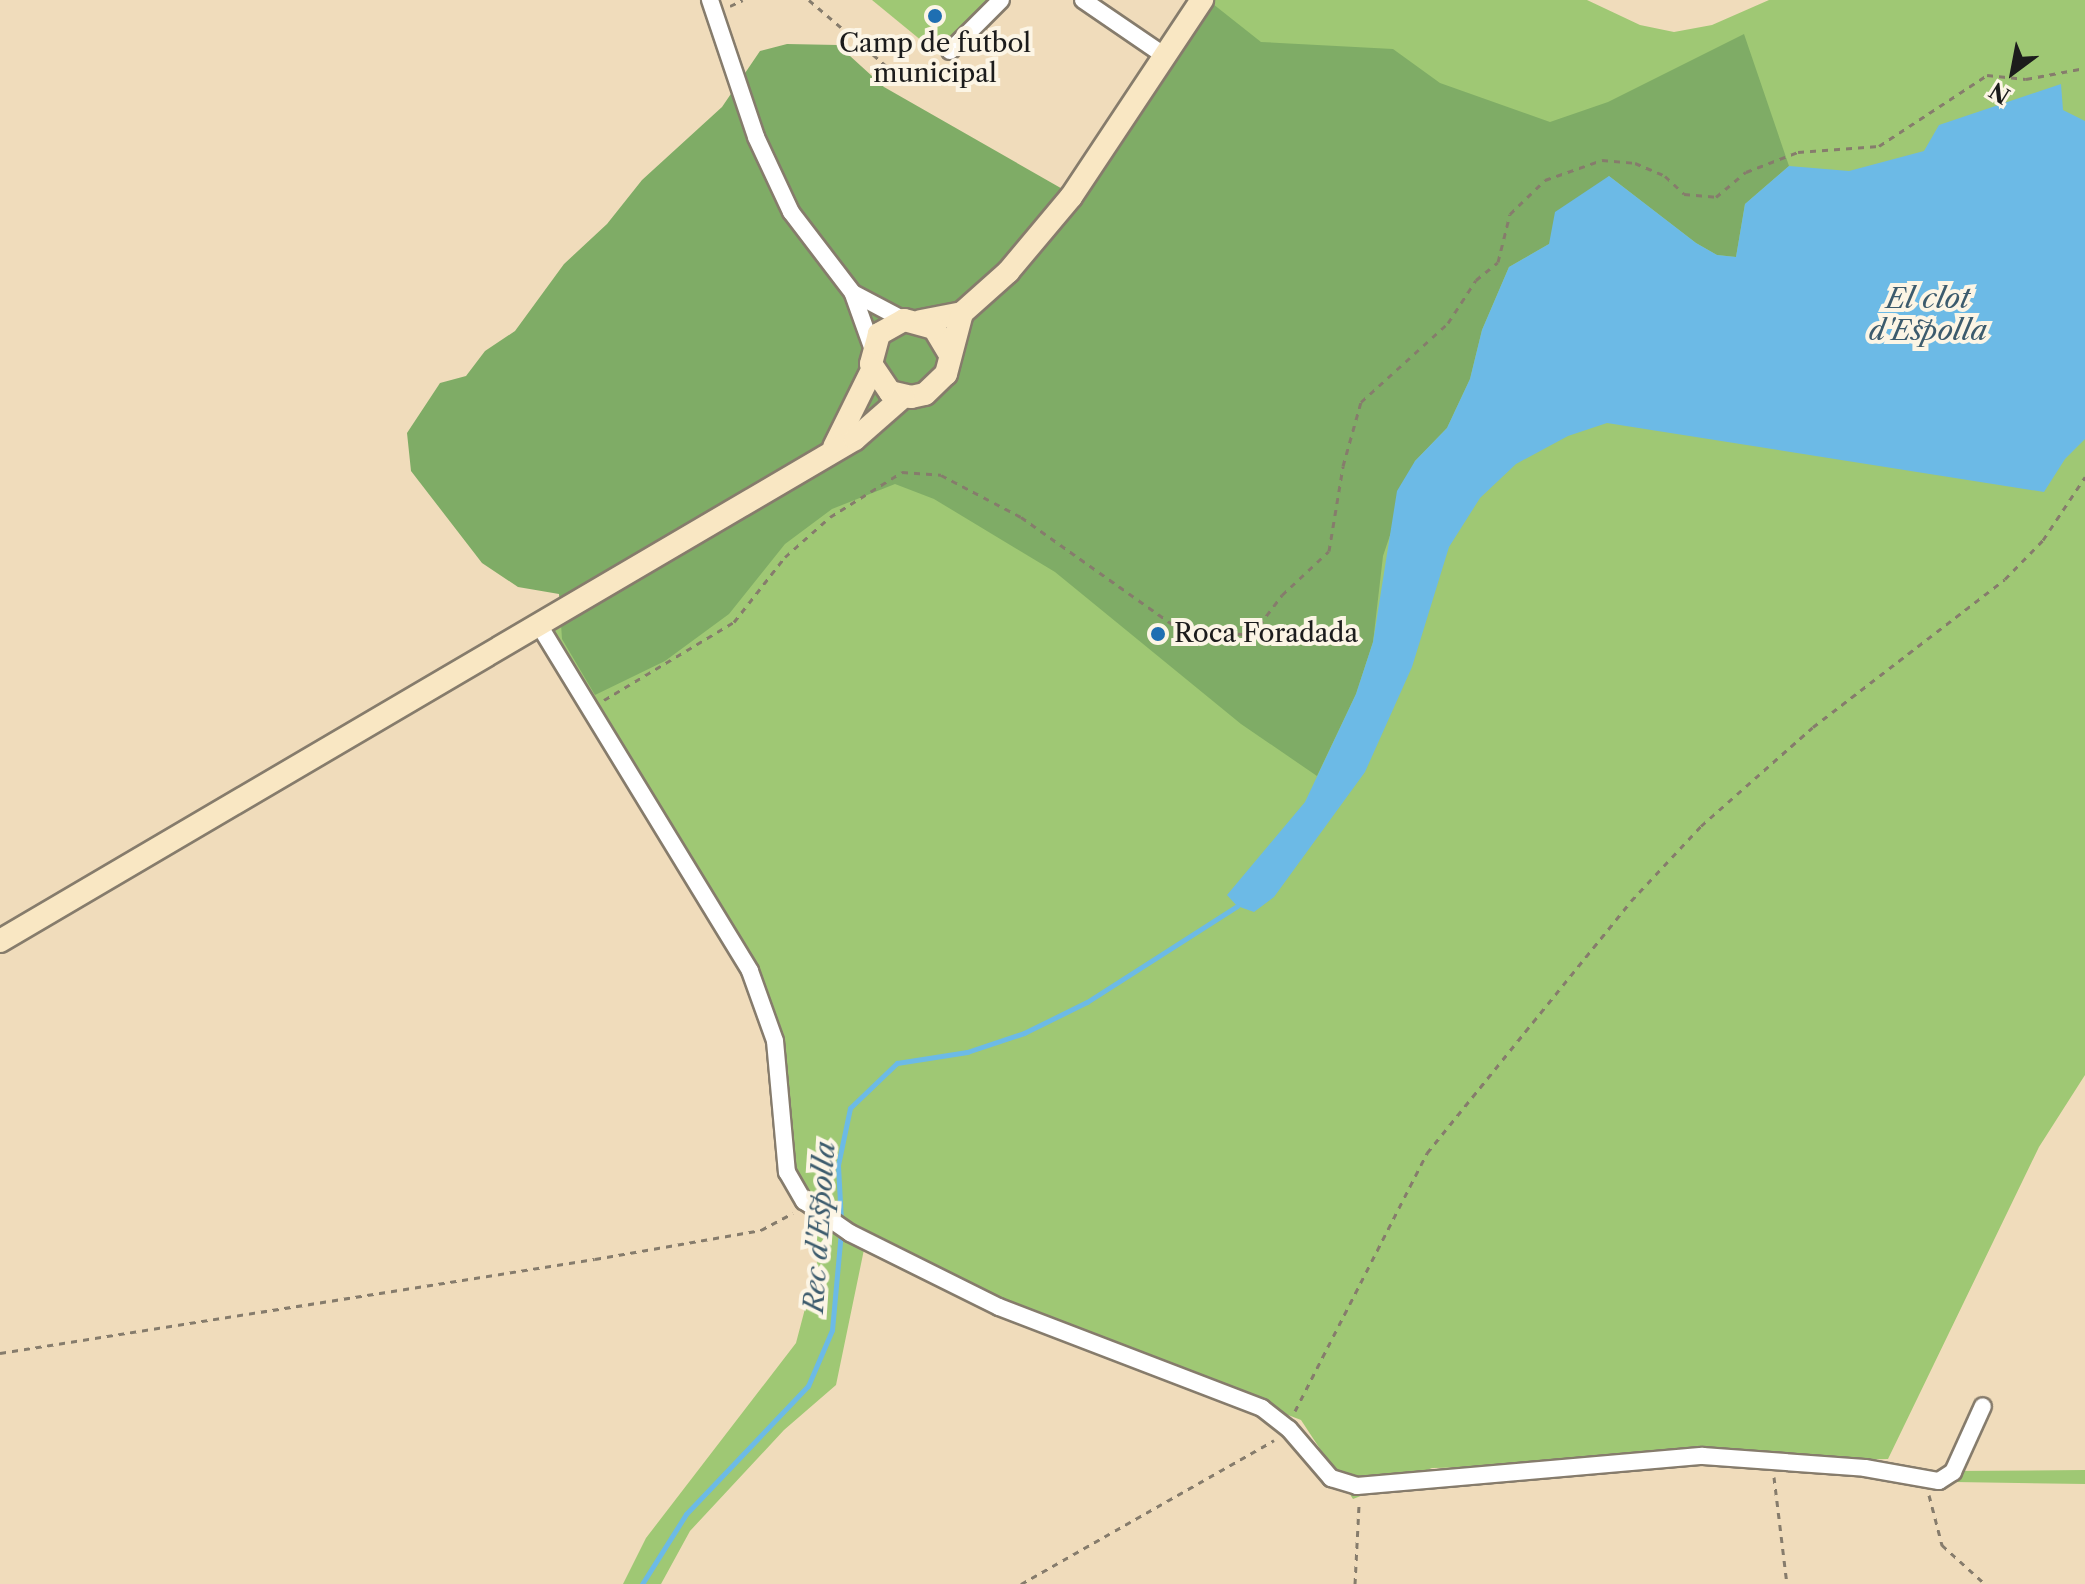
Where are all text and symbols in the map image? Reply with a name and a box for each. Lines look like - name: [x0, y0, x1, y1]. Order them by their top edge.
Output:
- marker: Camp de futbol municipal: [926, 7, 944, 25]
- place label: Camp de futbol municipal: [839, 28, 1031, 90]
- north arrow: [1973, 32, 2053, 112]
- text: N: [1985, 76, 2015, 109]
- water label: El clot d'Espolla: [1869, 281, 1987, 347]
- place label: Roca Foradada: [1174, 618, 1358, 650]
- marker: Roca Foradada: [1149, 625, 1167, 643]
- water label: Rec d'Espolla: [796, 1140, 842, 1314]

